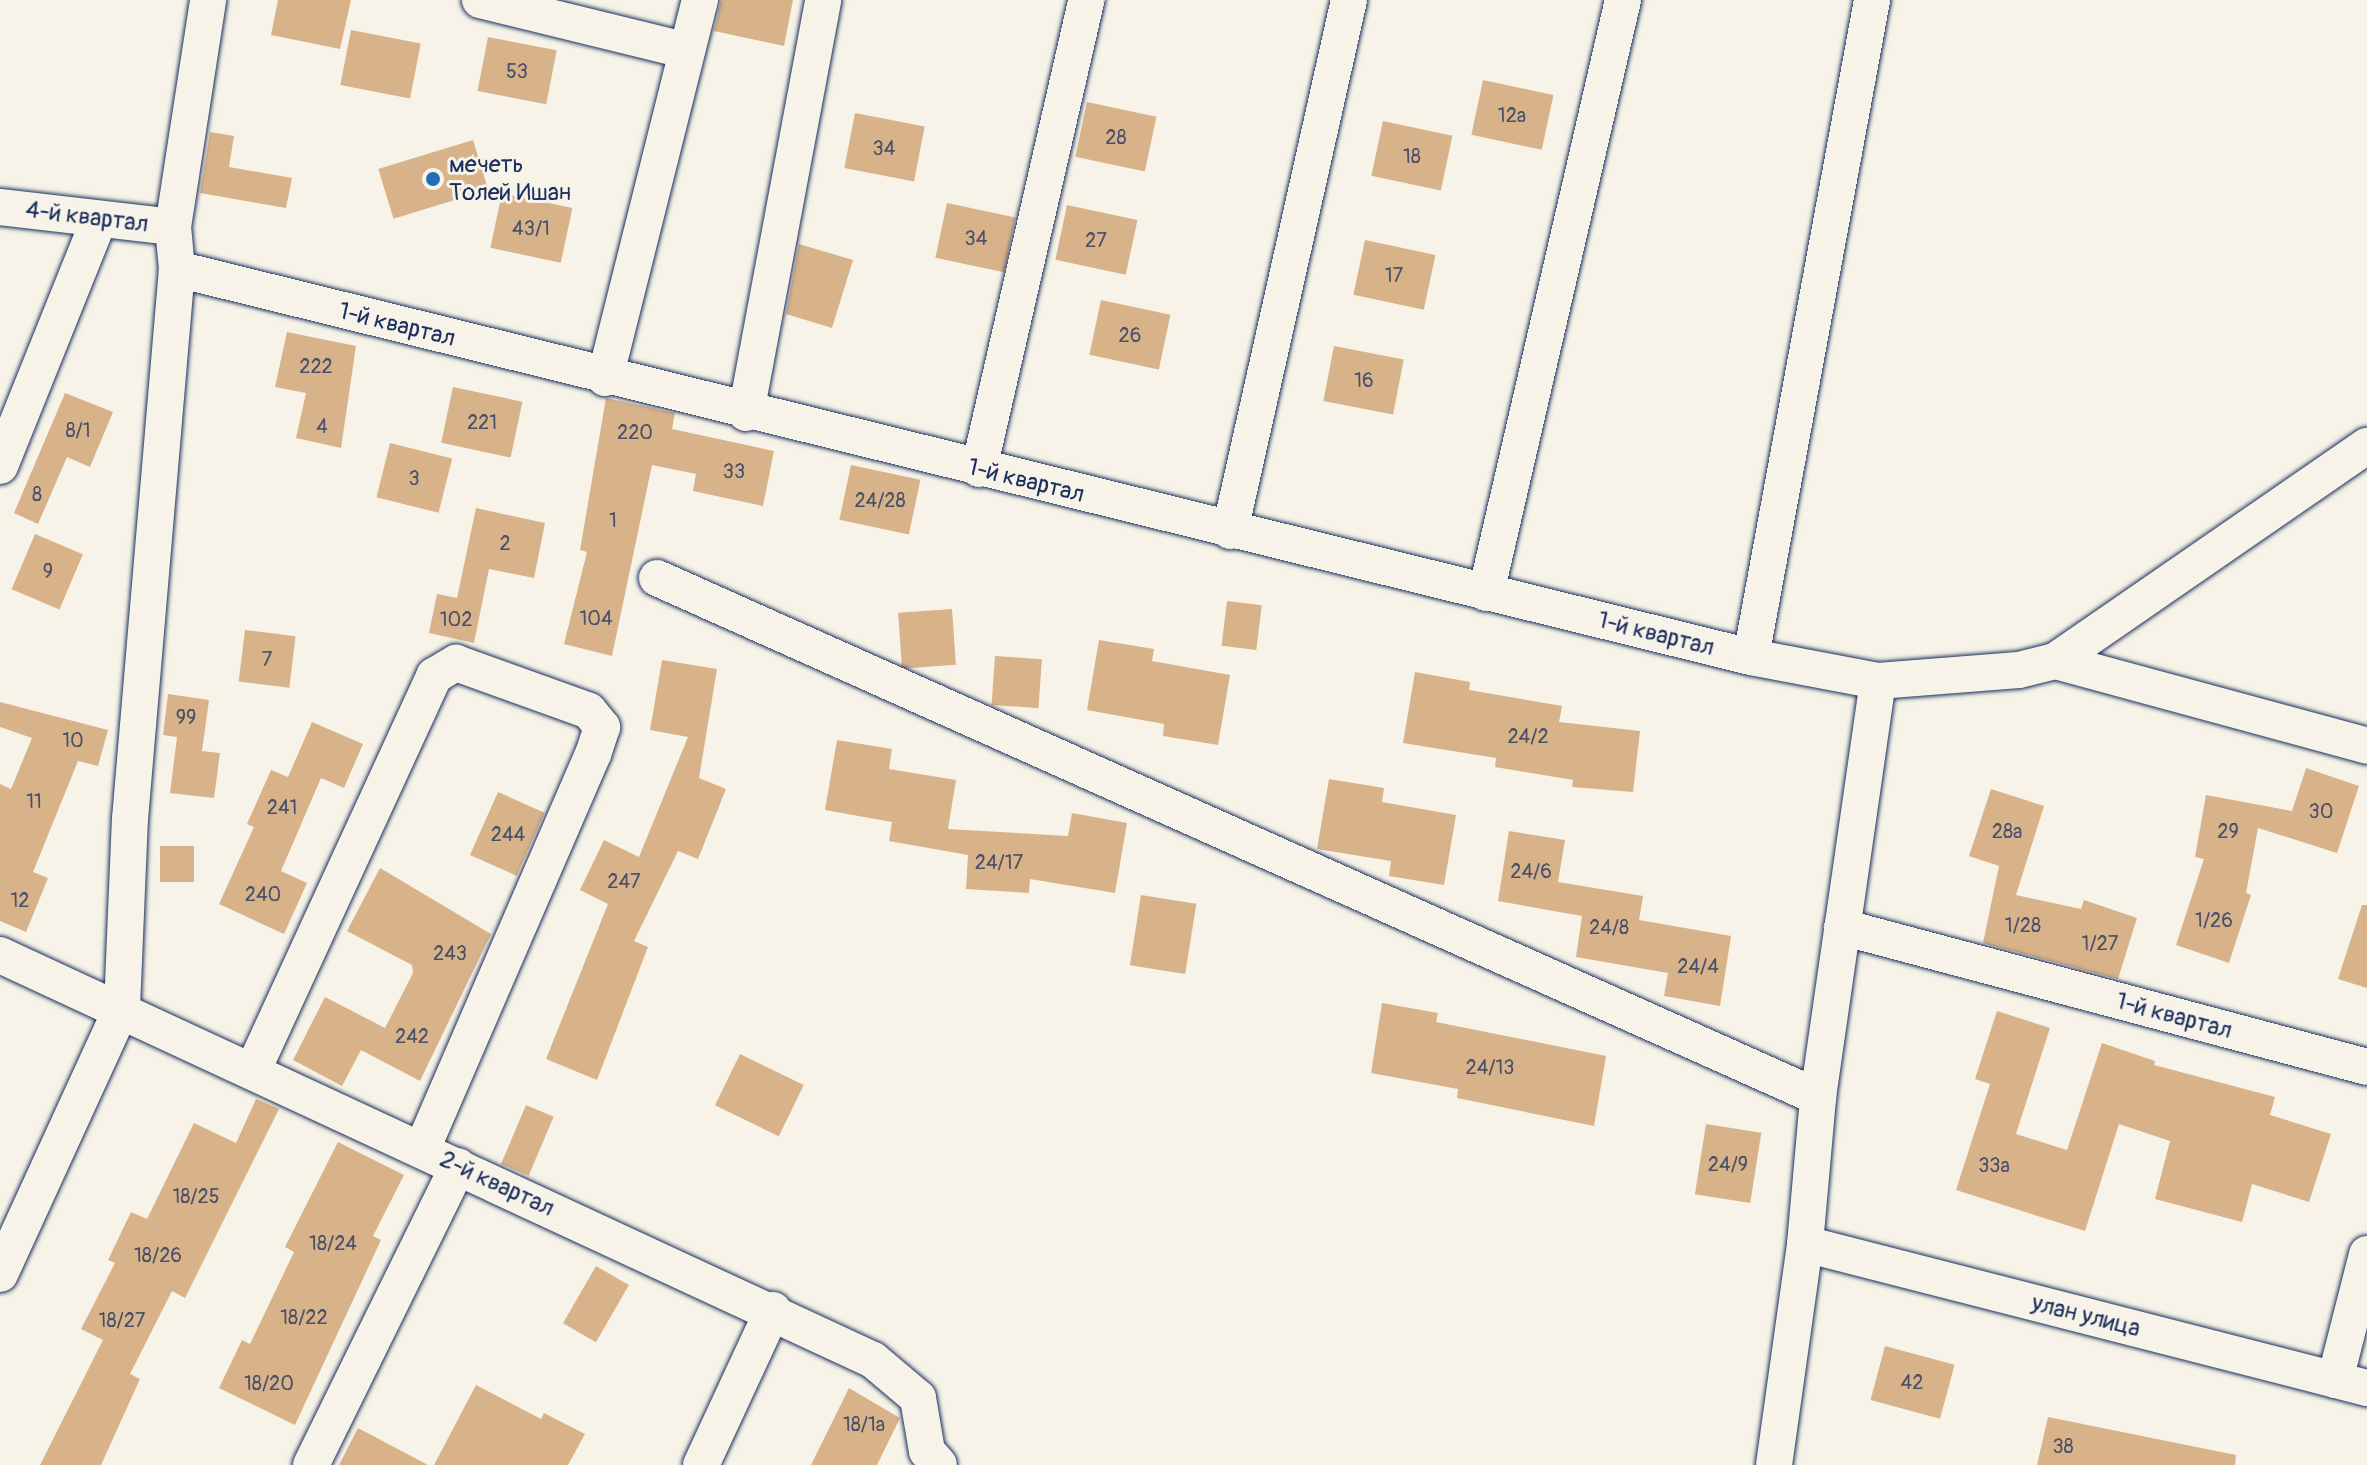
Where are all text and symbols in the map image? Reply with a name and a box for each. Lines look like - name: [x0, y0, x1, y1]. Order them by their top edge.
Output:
- house number: 53: [506, 59, 528, 83]
- house number: 12а: [1498, 103, 1526, 127]
- house number: 28: [1105, 125, 1127, 149]
- house number: 34: [873, 136, 895, 160]
- house number: 18: [1403, 144, 1421, 168]
- place label: мечеть Толей Ишан: [449, 151, 571, 207]
- marker: мечеть Толей Ишан: [424, 170, 442, 188]
- street label: 4-й квартал: [24, 195, 150, 239]
- house number: 43/1: [512, 216, 550, 240]
- house number: 34: [965, 226, 987, 250]
- house number: 27: [1085, 228, 1107, 252]
- house number: 17: [1385, 263, 1403, 287]
- street label: 1-й квартал: [336, 297, 458, 353]
- house number: 26: [1119, 323, 1141, 347]
- house number: 222: [299, 354, 333, 378]
- house number: 16: [1354, 368, 1374, 392]
- house number: 221: [467, 410, 497, 434]
- house number: 4: [316, 414, 328, 438]
- house number: 8/1: [65, 418, 91, 442]
- house number: 220: [617, 420, 653, 444]
- street label: 1-й квартал: [965, 453, 1087, 509]
- house number: 33: [723, 459, 745, 483]
- house number: 3: [408, 466, 420, 490]
- house number: 8: [32, 482, 42, 506]
- house number: 24/28: [854, 488, 906, 512]
- house number: 1: [609, 508, 617, 532]
- house number: 2: [499, 531, 511, 555]
- house number: 9: [43, 559, 53, 583]
- house number: 104: [579, 606, 613, 630]
- street label: 1-й квартал: [1595, 606, 1717, 662]
- house number: 102: [440, 607, 472, 631]
- house number: 7: [262, 647, 272, 671]
- house number: 99: [176, 705, 196, 729]
- house number: 24/2: [1507, 724, 1549, 748]
- house number: 10: [62, 728, 84, 752]
- house number: 11: [26, 789, 42, 813]
- house number: 241: [267, 795, 297, 819]
- house number: 30: [2309, 799, 2333, 823]
- house number: 28а: [1992, 819, 2022, 843]
- house number: 29: [2217, 819, 2239, 843]
- house number: 244: [491, 822, 525, 846]
- house number: 24/17: [975, 850, 1023, 874]
- house number: 24/6: [1510, 859, 1552, 883]
- house number: 247: [607, 869, 641, 893]
- house number: 240: [245, 882, 281, 906]
- house number: 12: [11, 888, 29, 912]
- house number: 1/26: [2195, 908, 2233, 932]
- house number: 1/28: [2005, 913, 2041, 937]
- house number: 24/8: [1589, 915, 1629, 939]
- house number: 1/27: [2082, 931, 2118, 955]
- house number: 243: [433, 941, 467, 965]
- house number: 24/4: [1677, 954, 1719, 978]
- street label: 1-й квартал: [2113, 987, 2235, 1045]
- house number: 242: [395, 1024, 429, 1048]
- house number: 24/13: [1466, 1055, 1514, 1079]
- street label: 2-й квартал: [435, 1145, 559, 1223]
- house number: 24/9: [1708, 1152, 1748, 1176]
- house number: 33а: [1978, 1153, 2010, 1177]
- house number: 18/25: [172, 1184, 220, 1208]
- house number: 18/24: [309, 1231, 357, 1255]
- house number: 18/26: [134, 1243, 182, 1267]
- street label: улан улица: [2029, 1289, 2143, 1343]
- house number: 18/22: [280, 1305, 328, 1329]
- house number: 18/27: [99, 1308, 145, 1332]
- house number: 42: [1901, 1370, 1923, 1394]
- house number: 18/20: [244, 1371, 294, 1395]
- house number: 18/1а: [843, 1412, 885, 1436]
- house number: 38: [2052, 1434, 2074, 1458]

